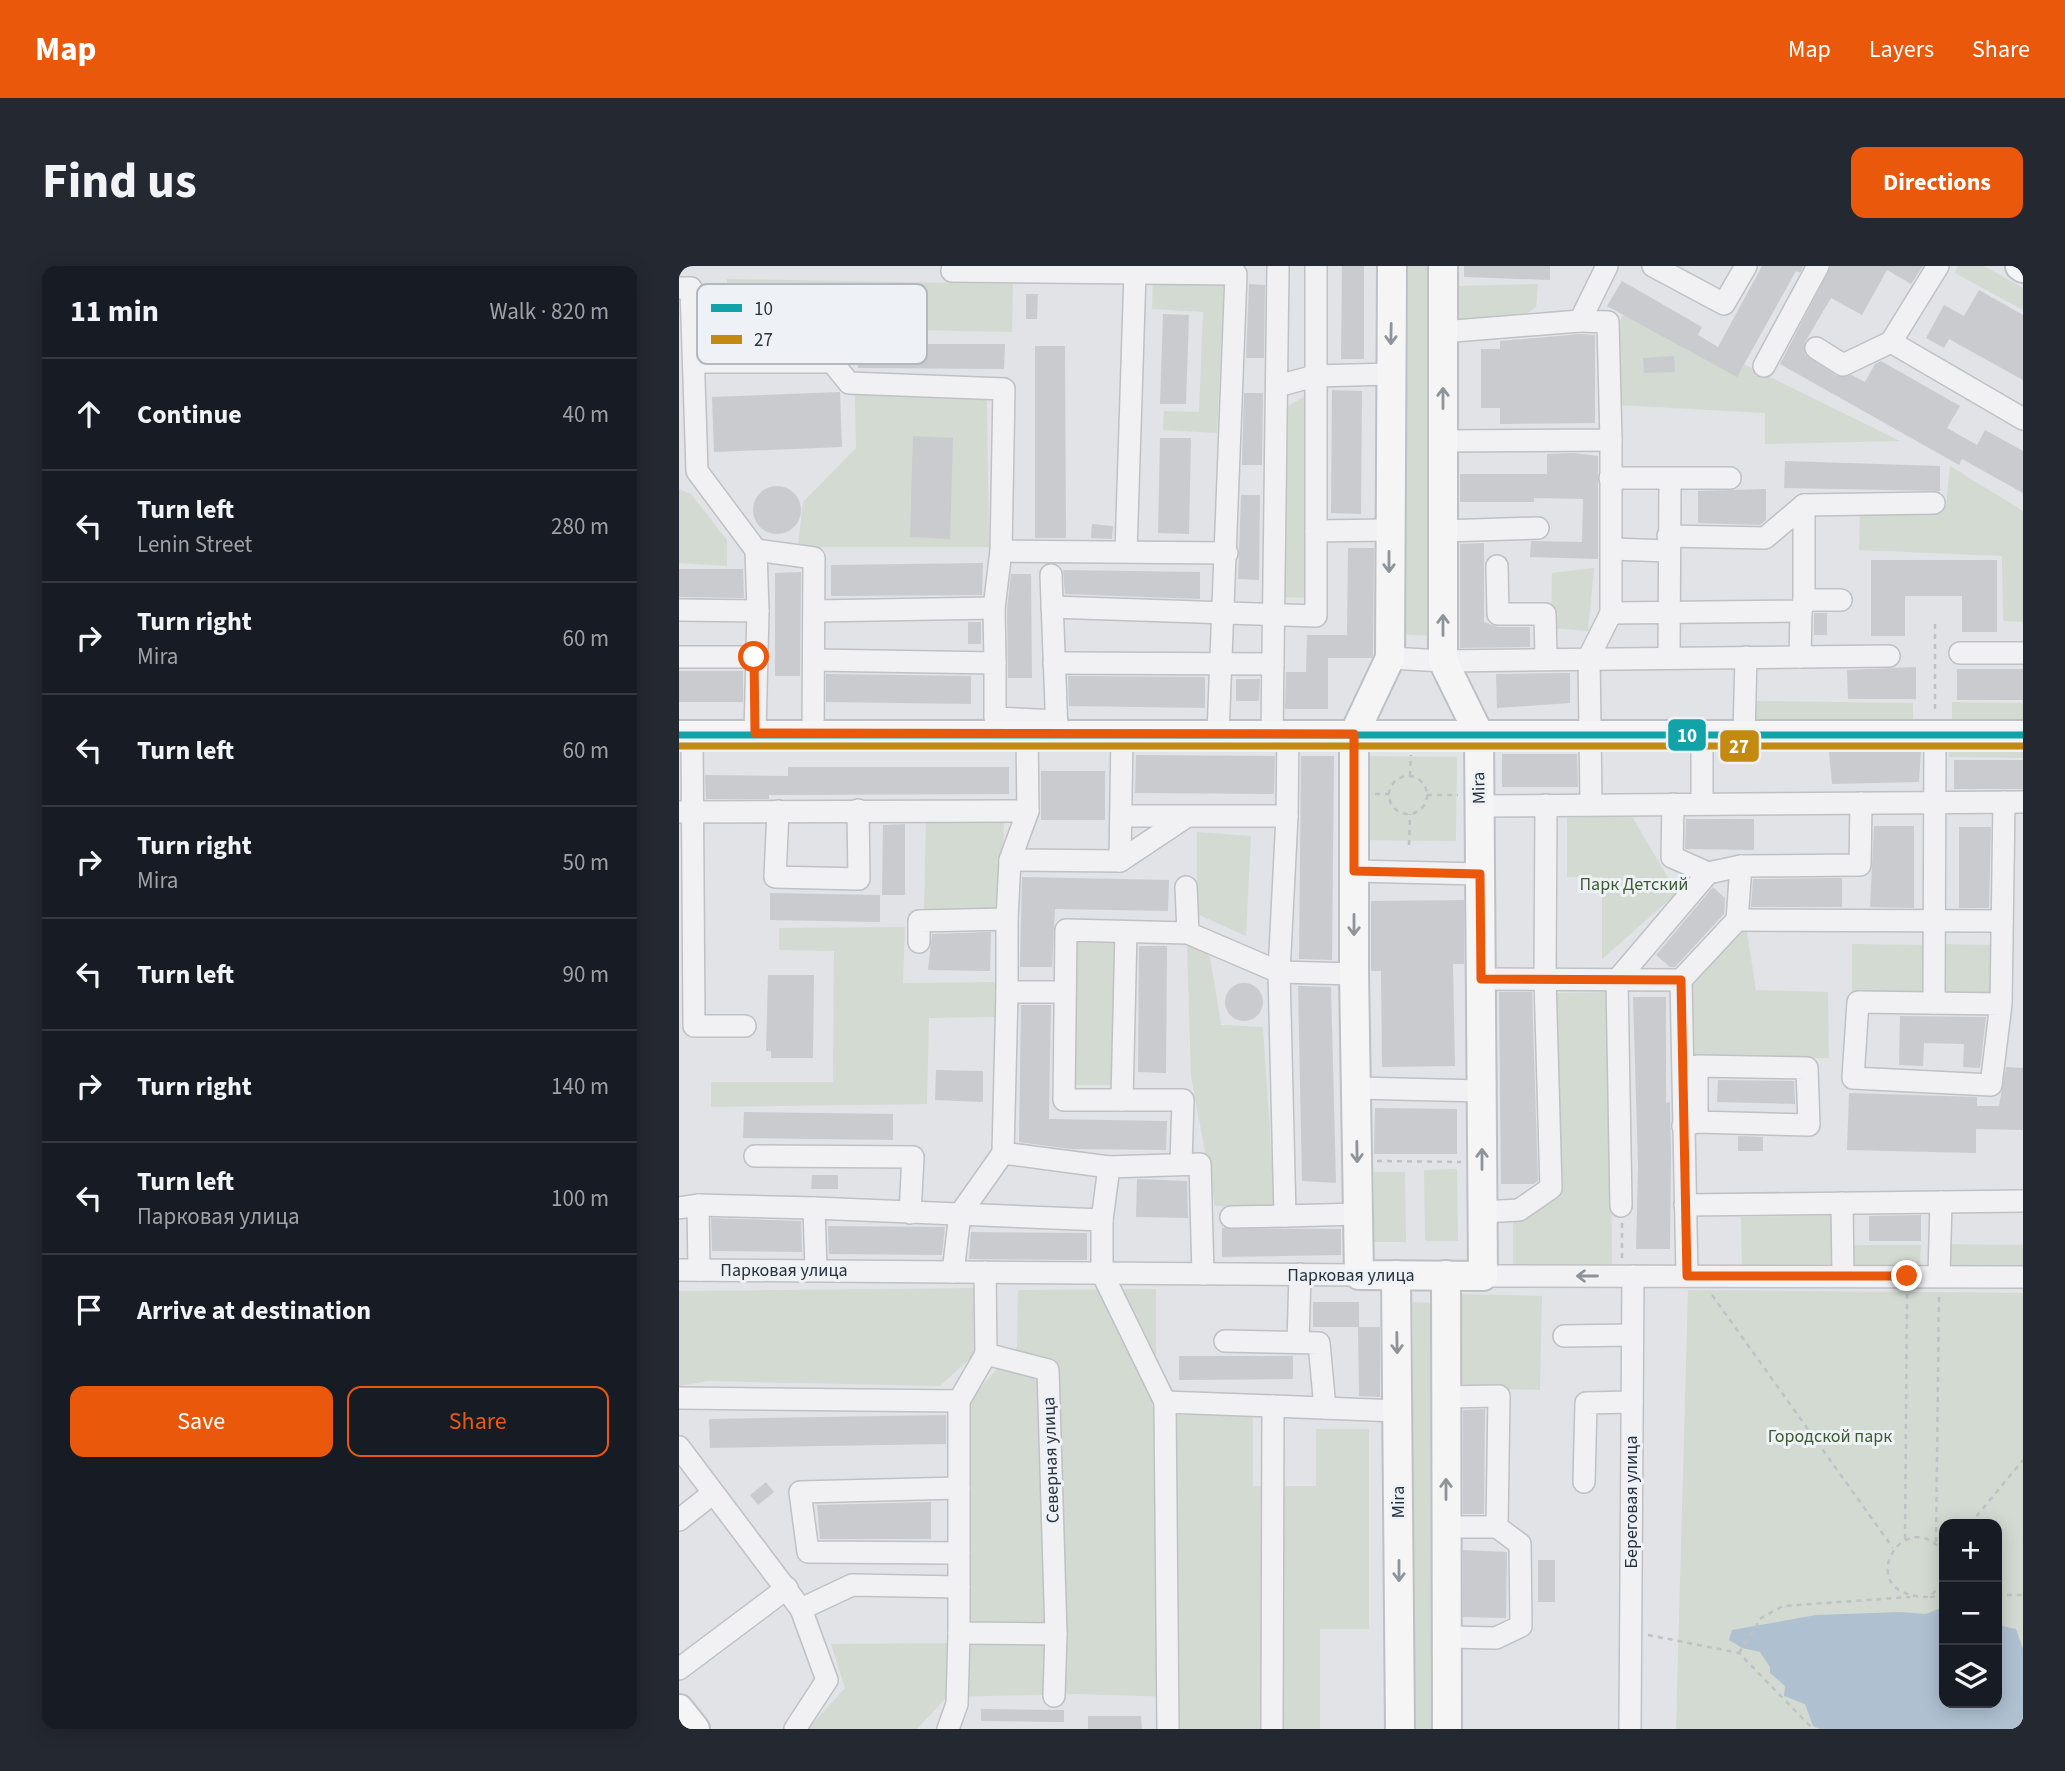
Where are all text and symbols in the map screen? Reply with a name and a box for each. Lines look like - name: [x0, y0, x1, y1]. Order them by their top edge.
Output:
- text: Map: [35, 26, 96, 73]
- text: Map: [1788, 32, 1831, 67]
- text: Layers: [1869, 32, 1934, 67]
- text: Share: [1972, 32, 2030, 67]
- text: Find us: [42, 147, 197, 217]
- button: Directions: [1851, 147, 2023, 218]
- legend: [697, 284, 927, 364]
- text: 11 min: [70, 290, 159, 333]
- text: Walk · 820 m: [490, 295, 609, 328]
- text: 10: [754, 296, 773, 323]
- one-way arrow: [1384, 322, 1398, 345]
- text: 27: [754, 327, 773, 354]
- one-way arrow: [1436, 386, 1450, 409]
- icon: ahead: [70, 395, 108, 433]
- text: Continue: [137, 396, 242, 433]
- text: 40 m: [562, 398, 609, 431]
- text: Turn left: [137, 491, 234, 528]
- icon: left: [70, 507, 108, 545]
- text: 280 m: [551, 510, 609, 543]
- text: Lenin Street: [137, 528, 252, 561]
- one-way arrow: [1383, 550, 1396, 573]
- text: Turn right: [137, 603, 252, 640]
- one-way arrow: [1436, 614, 1450, 637]
- icon: right: [70, 619, 108, 657]
- text: 60 m: [562, 622, 609, 655]
- text: Mira: [137, 640, 178, 673]
- route start: [738, 641, 769, 672]
- line badge: 10: [1667, 718, 1707, 752]
- text: 10: [1677, 723, 1697, 750]
- line badge: 27: [1719, 729, 1760, 763]
- icon: left: [70, 731, 108, 769]
- text: Turn left: [137, 732, 234, 769]
- text: 60 m: [562, 734, 609, 767]
- text: 27: [1729, 734, 1749, 761]
- street label: Mira: [1466, 772, 1492, 804]
- text: Turn right: [137, 827, 252, 864]
- icon: right: [70, 843, 108, 881]
- text: 50 m: [562, 846, 609, 879]
- text: Mira: [137, 864, 178, 897]
- park label: Парк Детский: [1579, 872, 1689, 897]
- one-way arrow: [1347, 913, 1361, 936]
- icon: left: [70, 955, 108, 993]
- text: Turn left: [137, 956, 234, 993]
- text: 90 m: [562, 958, 609, 991]
- icon: right: [70, 1067, 108, 1105]
- text: Turn right: [137, 1068, 252, 1105]
- text: 140 m: [551, 1070, 609, 1103]
- one-way arrow: [1350, 1140, 1364, 1163]
- one-way arrow: [1475, 1147, 1489, 1170]
- text: Turn left: [137, 1163, 234, 1200]
- icon: left: [70, 1179, 108, 1217]
- text: 100 m: [551, 1182, 609, 1215]
- text: Парковая улица: [137, 1200, 300, 1233]
- street label: Парковая улица: [720, 1258, 848, 1283]
- route end: [1891, 1260, 1922, 1291]
- street label: Парковая улица: [1287, 1263, 1415, 1288]
- one-way arrow: [1576, 1269, 1599, 1283]
- icon: arrive: [70, 1291, 108, 1329]
- text: Arrive at destination: [137, 1292, 371, 1329]
- one-way arrow: [1390, 1331, 1403, 1354]
- button: Save: [70, 1386, 333, 1457]
- button: Share: [347, 1386, 609, 1457]
- street label: Северная улица: [1036, 1396, 1066, 1524]
- park label: Городской парк: [1768, 1424, 1892, 1449]
- street label: Береговая улица: [1619, 1436, 1644, 1568]
- one-way arrow: [1439, 1478, 1453, 1501]
- street label: Mira: [1386, 1486, 1411, 1518]
- map controls: [1939, 1519, 2002, 1708]
- button: +: [1939, 1519, 2002, 1582]
- one-way arrow: [1392, 1559, 1406, 1582]
- button: −: [1939, 1582, 2002, 1645]
- button: layers: [1939, 1645, 2002, 1708]

